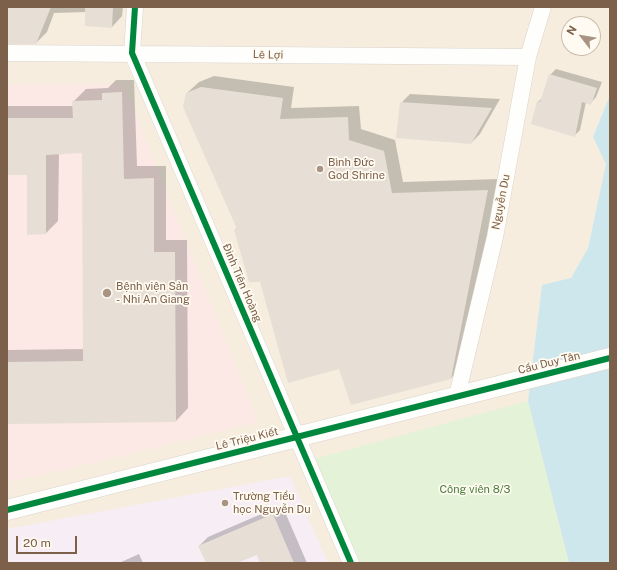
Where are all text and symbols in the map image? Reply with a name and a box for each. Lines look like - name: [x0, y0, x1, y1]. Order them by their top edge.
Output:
- north arrow: [561, 16, 601, 56]
- text: N: [564, 24, 579, 37]
- street label: Lê Lợi: [253, 48, 283, 62]
- place label: Bình Đức God Shrine: [328, 156, 385, 182]
- marker: Bình Đức God Shrine: [315, 164, 325, 174]
- street label: Nguyễn Du: [489, 173, 513, 231]
- street label: Đinh Tiên Hoàng: [219, 242, 265, 324]
- place label: Bệnh viện Sản - Nhi An Giang: [116, 280, 190, 306]
- marker: Bệnh viện Sản - Nhi An Giang: [101, 287, 113, 299]
- street label: Cầu Duy Tân: [517, 349, 581, 377]
- street label: Lê Triệu Kiết: [214, 425, 280, 453]
- park label: Công viên 8/3: [439, 483, 511, 497]
- place label: Trường Tiểu học Nguyễn Du: [233, 490, 311, 516]
- marker: Trường Tiểu học Nguyễn Du: [220, 498, 230, 508]
- scale bar: [18, 528, 79, 554]
- text: 20 m: [23, 536, 51, 550]

